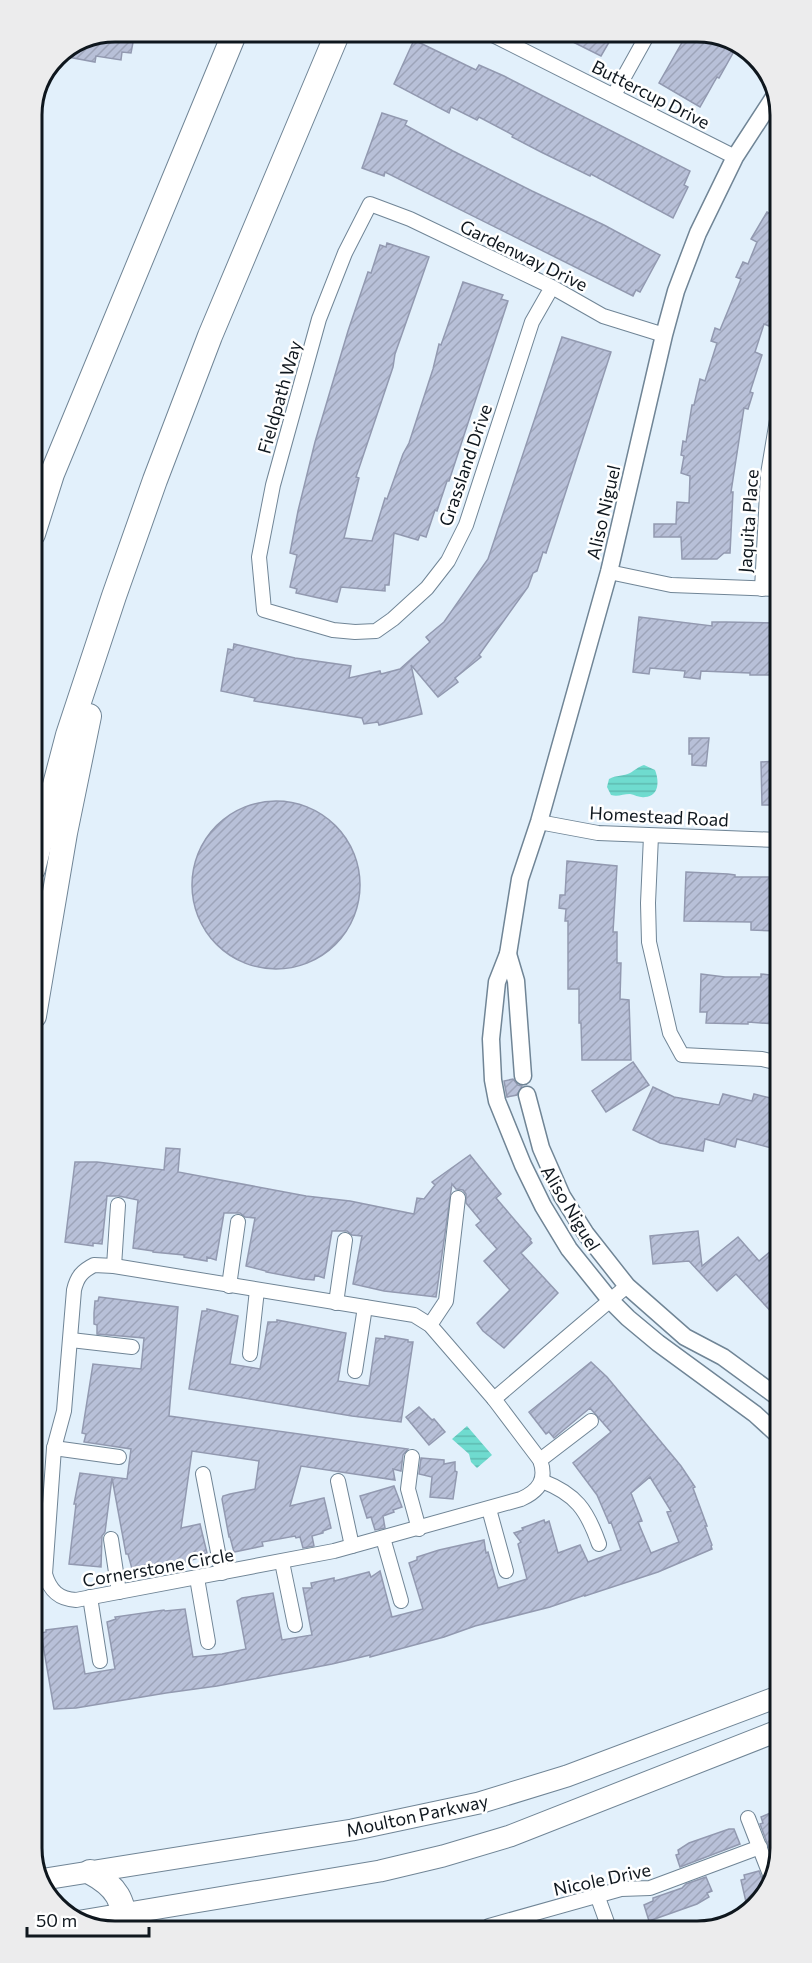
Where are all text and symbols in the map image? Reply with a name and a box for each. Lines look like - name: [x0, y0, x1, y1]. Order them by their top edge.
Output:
- street label: Buttercup Drive: [588, 55, 714, 133]
- street label: Gardenway Drive: [457, 215, 591, 295]
- street label: Fieldpath Way: [252, 338, 306, 456]
- street label: Grassland Drive: [434, 401, 496, 529]
- street label: Aliso Niguel: [581, 463, 625, 561]
- street label: Jaquita Place: [733, 468, 763, 574]
- street label: Homestead Road: [589, 801, 729, 831]
- street label: Aliso Niguel: [537, 1161, 605, 1255]
- street label: Cornerstone Circle: [81, 1543, 235, 1591]
- street label: Moulton Parkway: [344, 1789, 490, 1841]
- street label: Nicole Drive: [551, 1858, 653, 1900]
- scale bar: [27, 1900, 148, 1938]
- text: 50 m: [36, 1909, 77, 1931]

